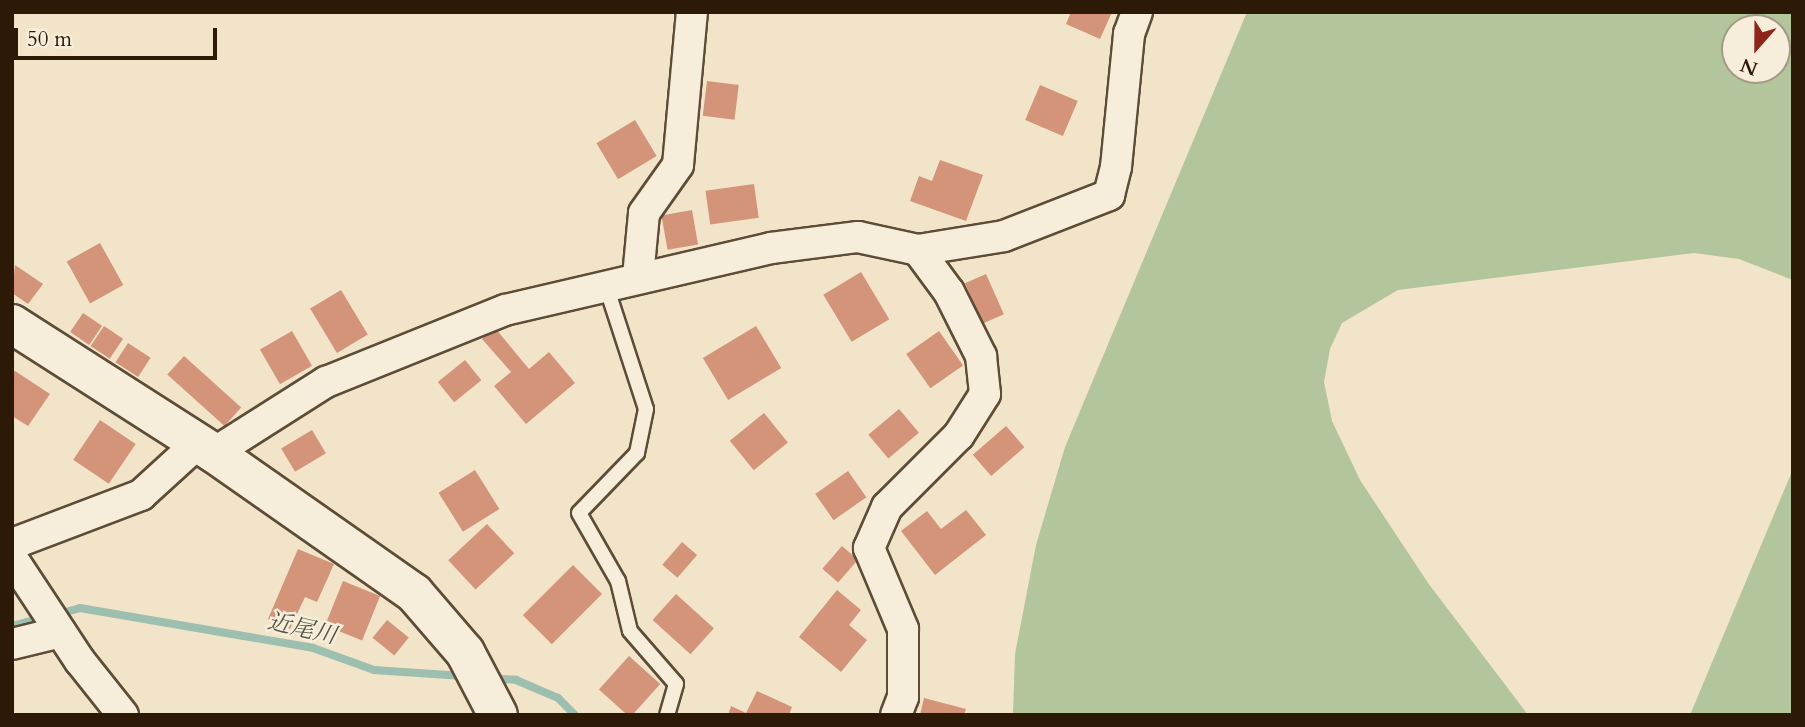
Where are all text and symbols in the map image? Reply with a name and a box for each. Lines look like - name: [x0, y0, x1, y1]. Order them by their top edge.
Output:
- scale bar: [18, 14, 220, 58]
- north arrow: [1721, 14, 1791, 84]
- text: 50 m: [27, 25, 72, 54]
- text: N: [1737, 52, 1762, 82]
- water label: 近尾川: [265, 608, 339, 650]

